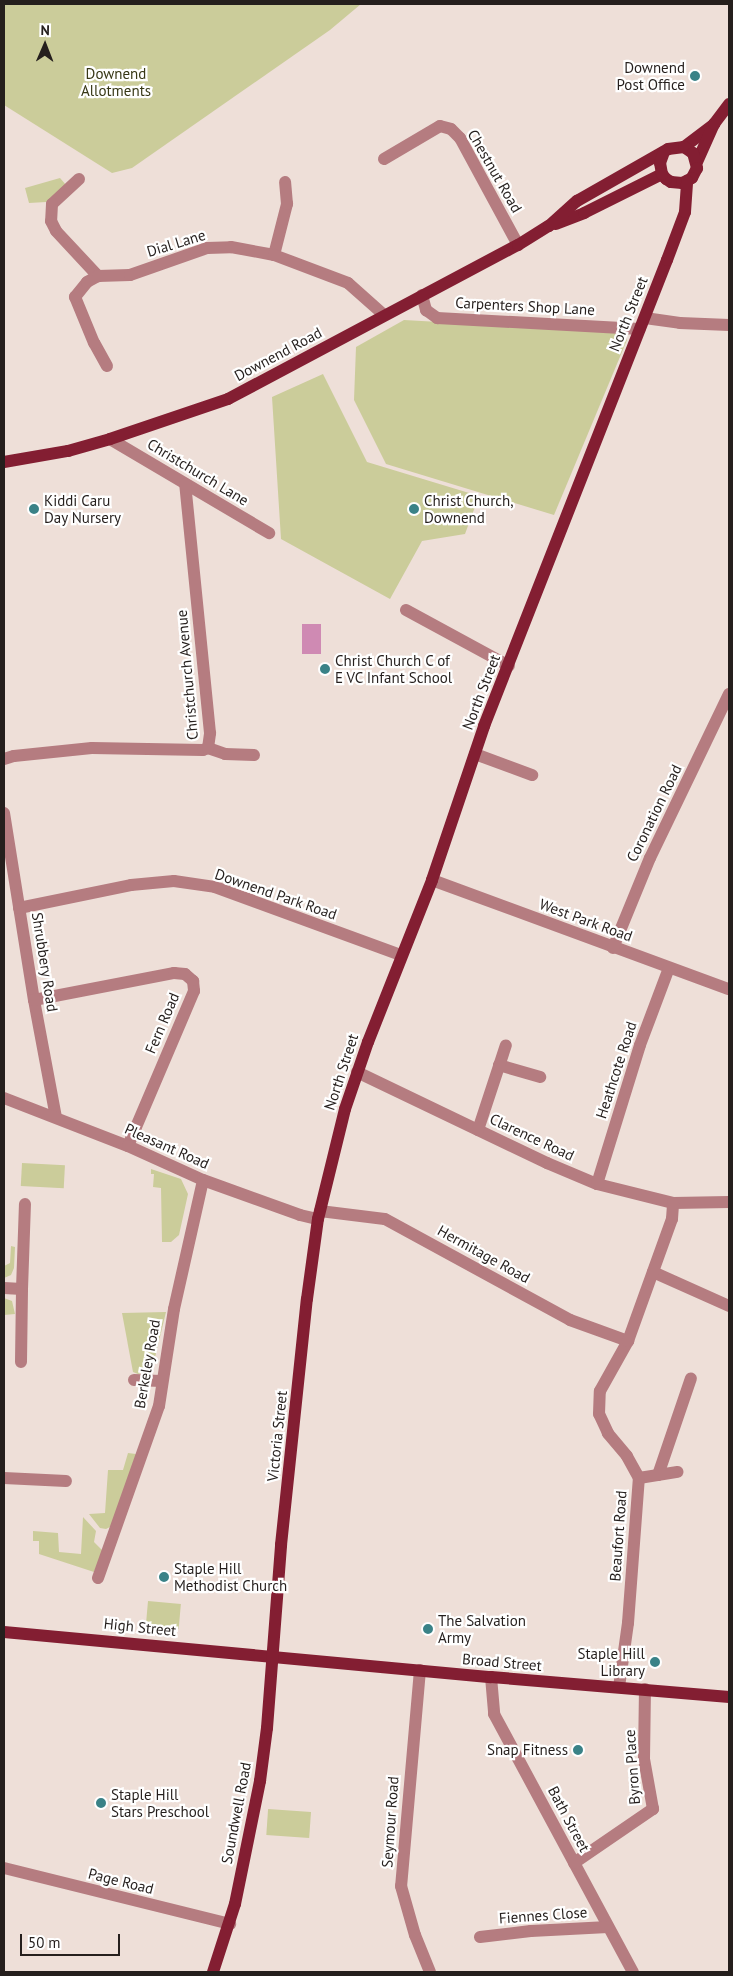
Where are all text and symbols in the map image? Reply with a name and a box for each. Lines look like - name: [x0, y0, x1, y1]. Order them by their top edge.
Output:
- north arrow: [20, 20, 70, 70]
- text: N: [40, 21, 50, 39]
- place label: Downend Post Office: [617, 58, 685, 93]
- park label: Downend Allotments: [81, 64, 151, 99]
- marker: Downend Post Office: [689, 70, 701, 82]
- street label: Chestnut Road: [464, 126, 526, 216]
- street label: Dial Lane: [145, 226, 207, 260]
- street label: North Street: [605, 274, 651, 354]
- street label: Carpenters Shop Lane: [455, 293, 595, 319]
- street label: Downend Road: [231, 323, 325, 385]
- street label: Christchurch Lane: [144, 435, 252, 509]
- place label: Kiddi Caru Day Nursery: [44, 491, 122, 526]
- place label: Christ Church, Downend: [424, 491, 514, 526]
- marker: Kiddi Caru Day Nursery: [28, 503, 40, 515]
- marker: Christ Church, Downend: [408, 503, 420, 515]
- street label: Christchurch Avenue: [172, 609, 202, 741]
- place label: Christ Church C of E VC Infant School: [335, 651, 453, 686]
- street label: North Street: [458, 652, 504, 732]
- marker: Christ Church C of E VC Infant School: [319, 663, 331, 675]
- street label: Coronation Road: [623, 761, 685, 865]
- street label: Downend Park Road: [212, 865, 340, 923]
- street label: West Park Road: [537, 895, 635, 945]
- street label: Shrubbery Road: [28, 911, 62, 1013]
- street label: Fern Road: [141, 990, 183, 1056]
- street label: Heathcote Road: [592, 1019, 640, 1121]
- street label: North Street: [320, 1032, 362, 1112]
- street label: Clarence Road: [487, 1110, 577, 1164]
- street label: Pleasant Road: [122, 1119, 212, 1173]
- street label: Hermitage Road: [435, 1221, 533, 1287]
- street label: Berkeley Road: [130, 1318, 164, 1410]
- street label: Victoria Street: [263, 1390, 291, 1482]
- street label: Beaufort Road: [606, 1490, 630, 1582]
- place label: Staple Hill Methodist Church: [174, 1559, 287, 1594]
- marker: Staple Hill Methodist Church: [158, 1571, 170, 1583]
- place label: The Salvation Army: [438, 1611, 526, 1646]
- street label: High Street: [103, 1614, 177, 1640]
- marker: The Salvation Army: [422, 1623, 434, 1635]
- place label: Staple Hill Library: [578, 1644, 645, 1679]
- street label: Broad Street: [462, 1650, 542, 1674]
- marker: Staple Hill Library: [649, 1656, 661, 1668]
- street label: Byron Place: [620, 1729, 644, 1805]
- place label: Snap Fitness: [487, 1741, 568, 1759]
- marker: Snap Fitness: [572, 1744, 584, 1756]
- street label: Soundwell Road: [217, 1761, 255, 1865]
- street label: Seymour Road: [378, 1776, 402, 1868]
- street label: Bath Street: [544, 1783, 594, 1855]
- place label: Staple Hill Stars Preschool: [111, 1785, 209, 1820]
- marker: Staple Hill Stars Preschool: [95, 1797, 107, 1809]
- street label: Page Road: [86, 1864, 156, 1898]
- street label: Fiennes Close: [498, 1903, 588, 1927]
- scale bar: [22, 1924, 122, 1956]
- text: 50 m: [28, 1933, 61, 1952]

